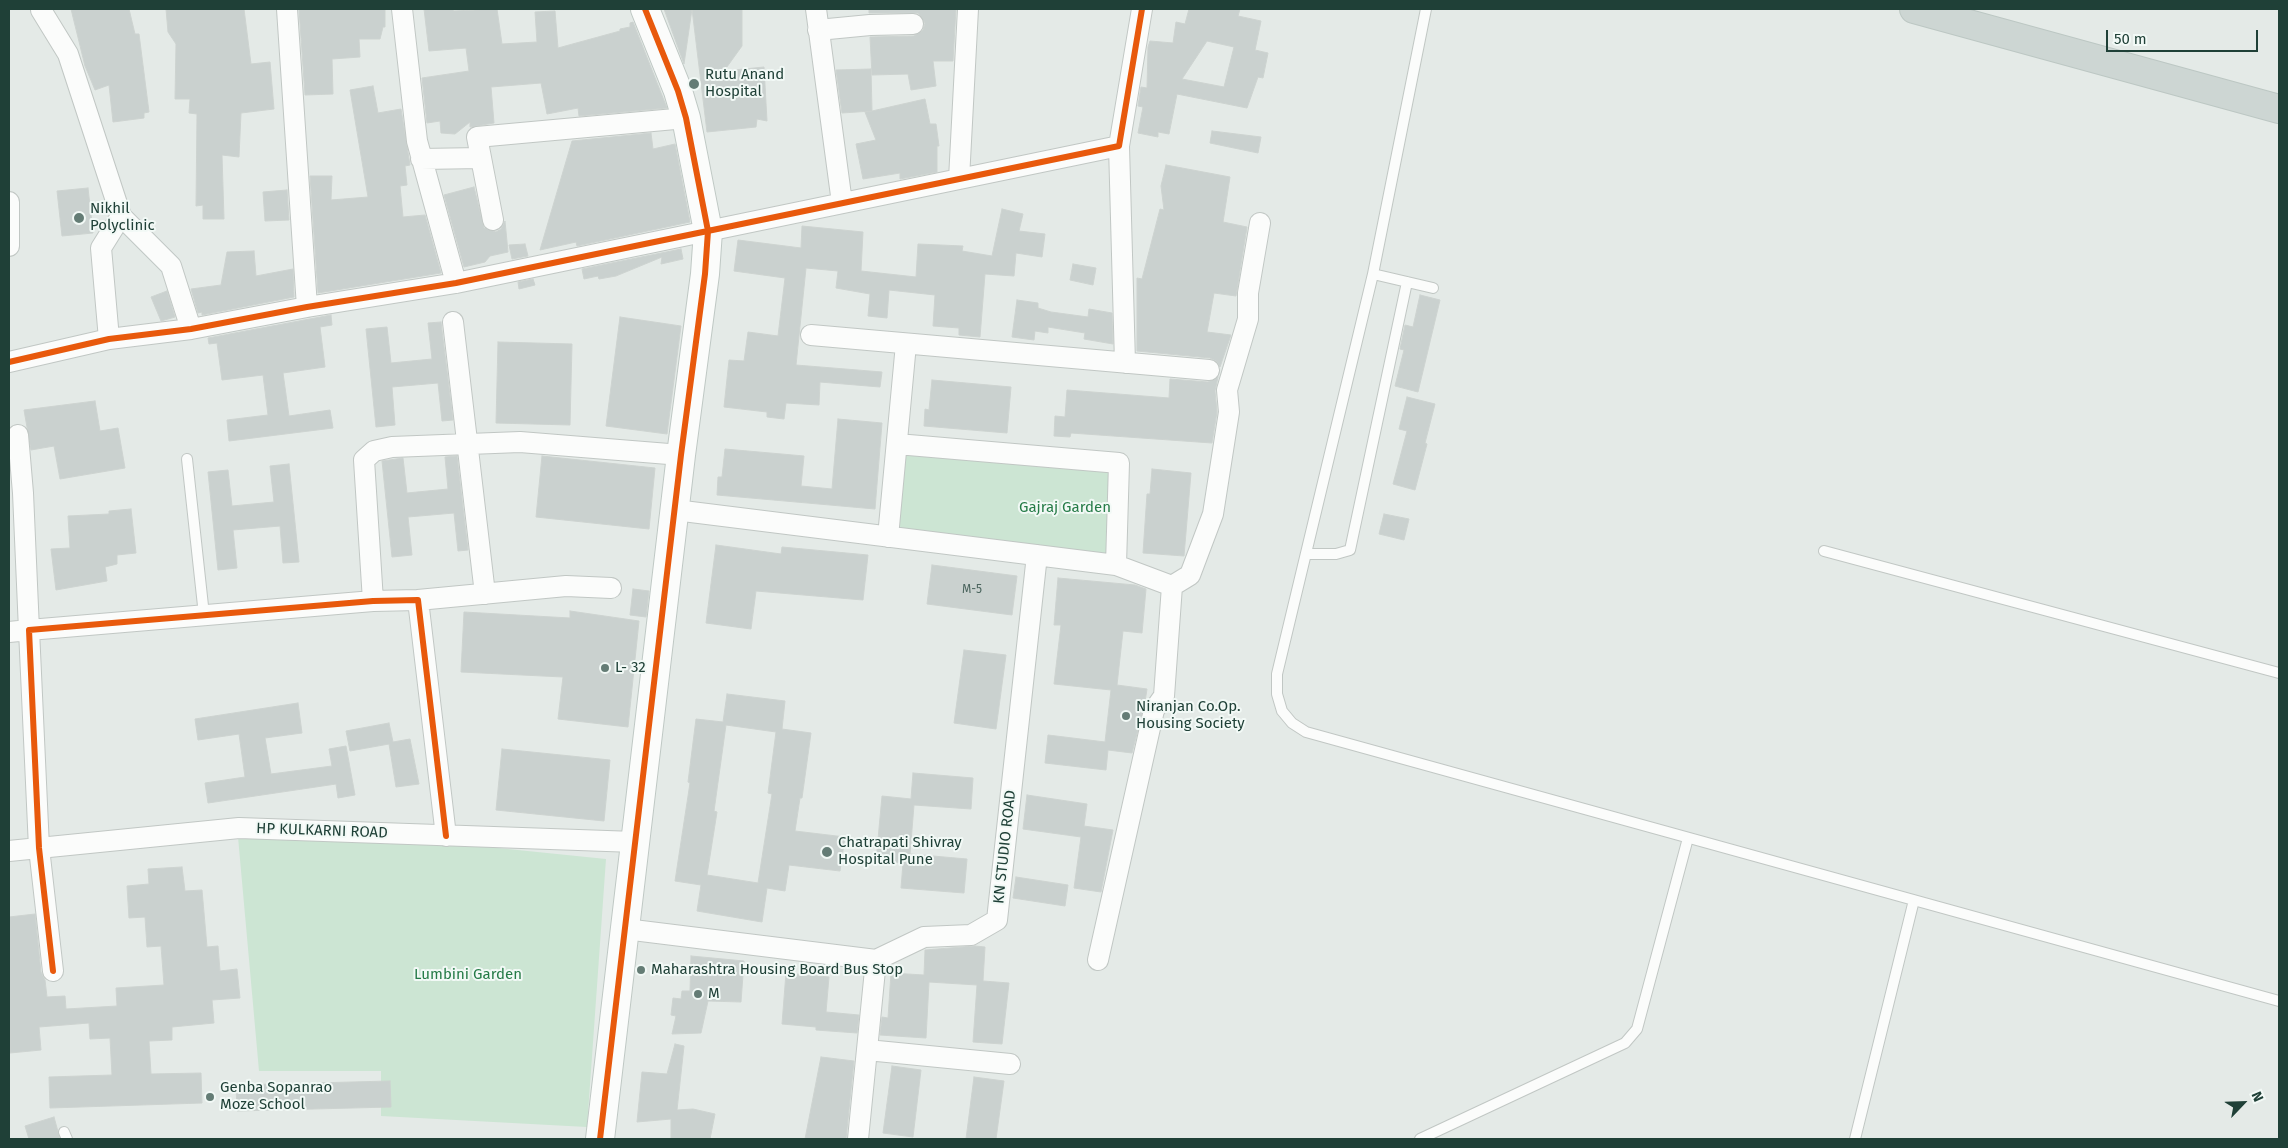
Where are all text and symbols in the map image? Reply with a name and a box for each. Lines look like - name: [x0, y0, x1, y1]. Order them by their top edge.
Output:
- scale bar: [2108, 20, 2260, 52]
- text: 50 m: [2114, 30, 2147, 48]
- place label: Rutu Anand Hospital: [705, 66, 784, 101]
- marker: Rutu Anand Hospital: [687, 77, 701, 91]
- place label: Nikhil Polyclinic: [90, 200, 155, 235]
- marker: Nikhil Polyclinic: [72, 211, 86, 225]
- park label: Gajraj Garden: [1019, 499, 1111, 517]
- house number: M-5: [962, 583, 982, 597]
- place label: L- 32: [615, 659, 646, 677]
- marker: L- 32: [599, 662, 611, 674]
- place label: Niranjan Co.Op. Housing Society: [1136, 698, 1245, 733]
- marker: Niranjan Co.Op. Housing Society: [1120, 710, 1132, 722]
- street label: KN STUDIO ROAD: [990, 789, 1020, 905]
- street label: HP KULKARNI ROAD: [256, 820, 388, 842]
- place label: Chatrapati Shivray Hospital Pune: [838, 834, 962, 869]
- marker: Chatrapati Shivray Hospital Pune: [820, 845, 834, 859]
- place label: Maharashtra Housing Board Bus Stop: [651, 961, 903, 979]
- marker: Maharashtra Housing Board Bus Stop: [635, 964, 647, 976]
- park label: Lumbini Garden: [414, 966, 522, 984]
- place label: M: [708, 985, 720, 1003]
- marker: M: [692, 988, 704, 1000]
- north arrow: [2218, 1078, 2268, 1128]
- place label: Genba Sopanrao Moze School: [220, 1079, 332, 1114]
- text: N: [2248, 1089, 2267, 1104]
- marker: Genba Sopanrao Moze School: [204, 1091, 216, 1103]

